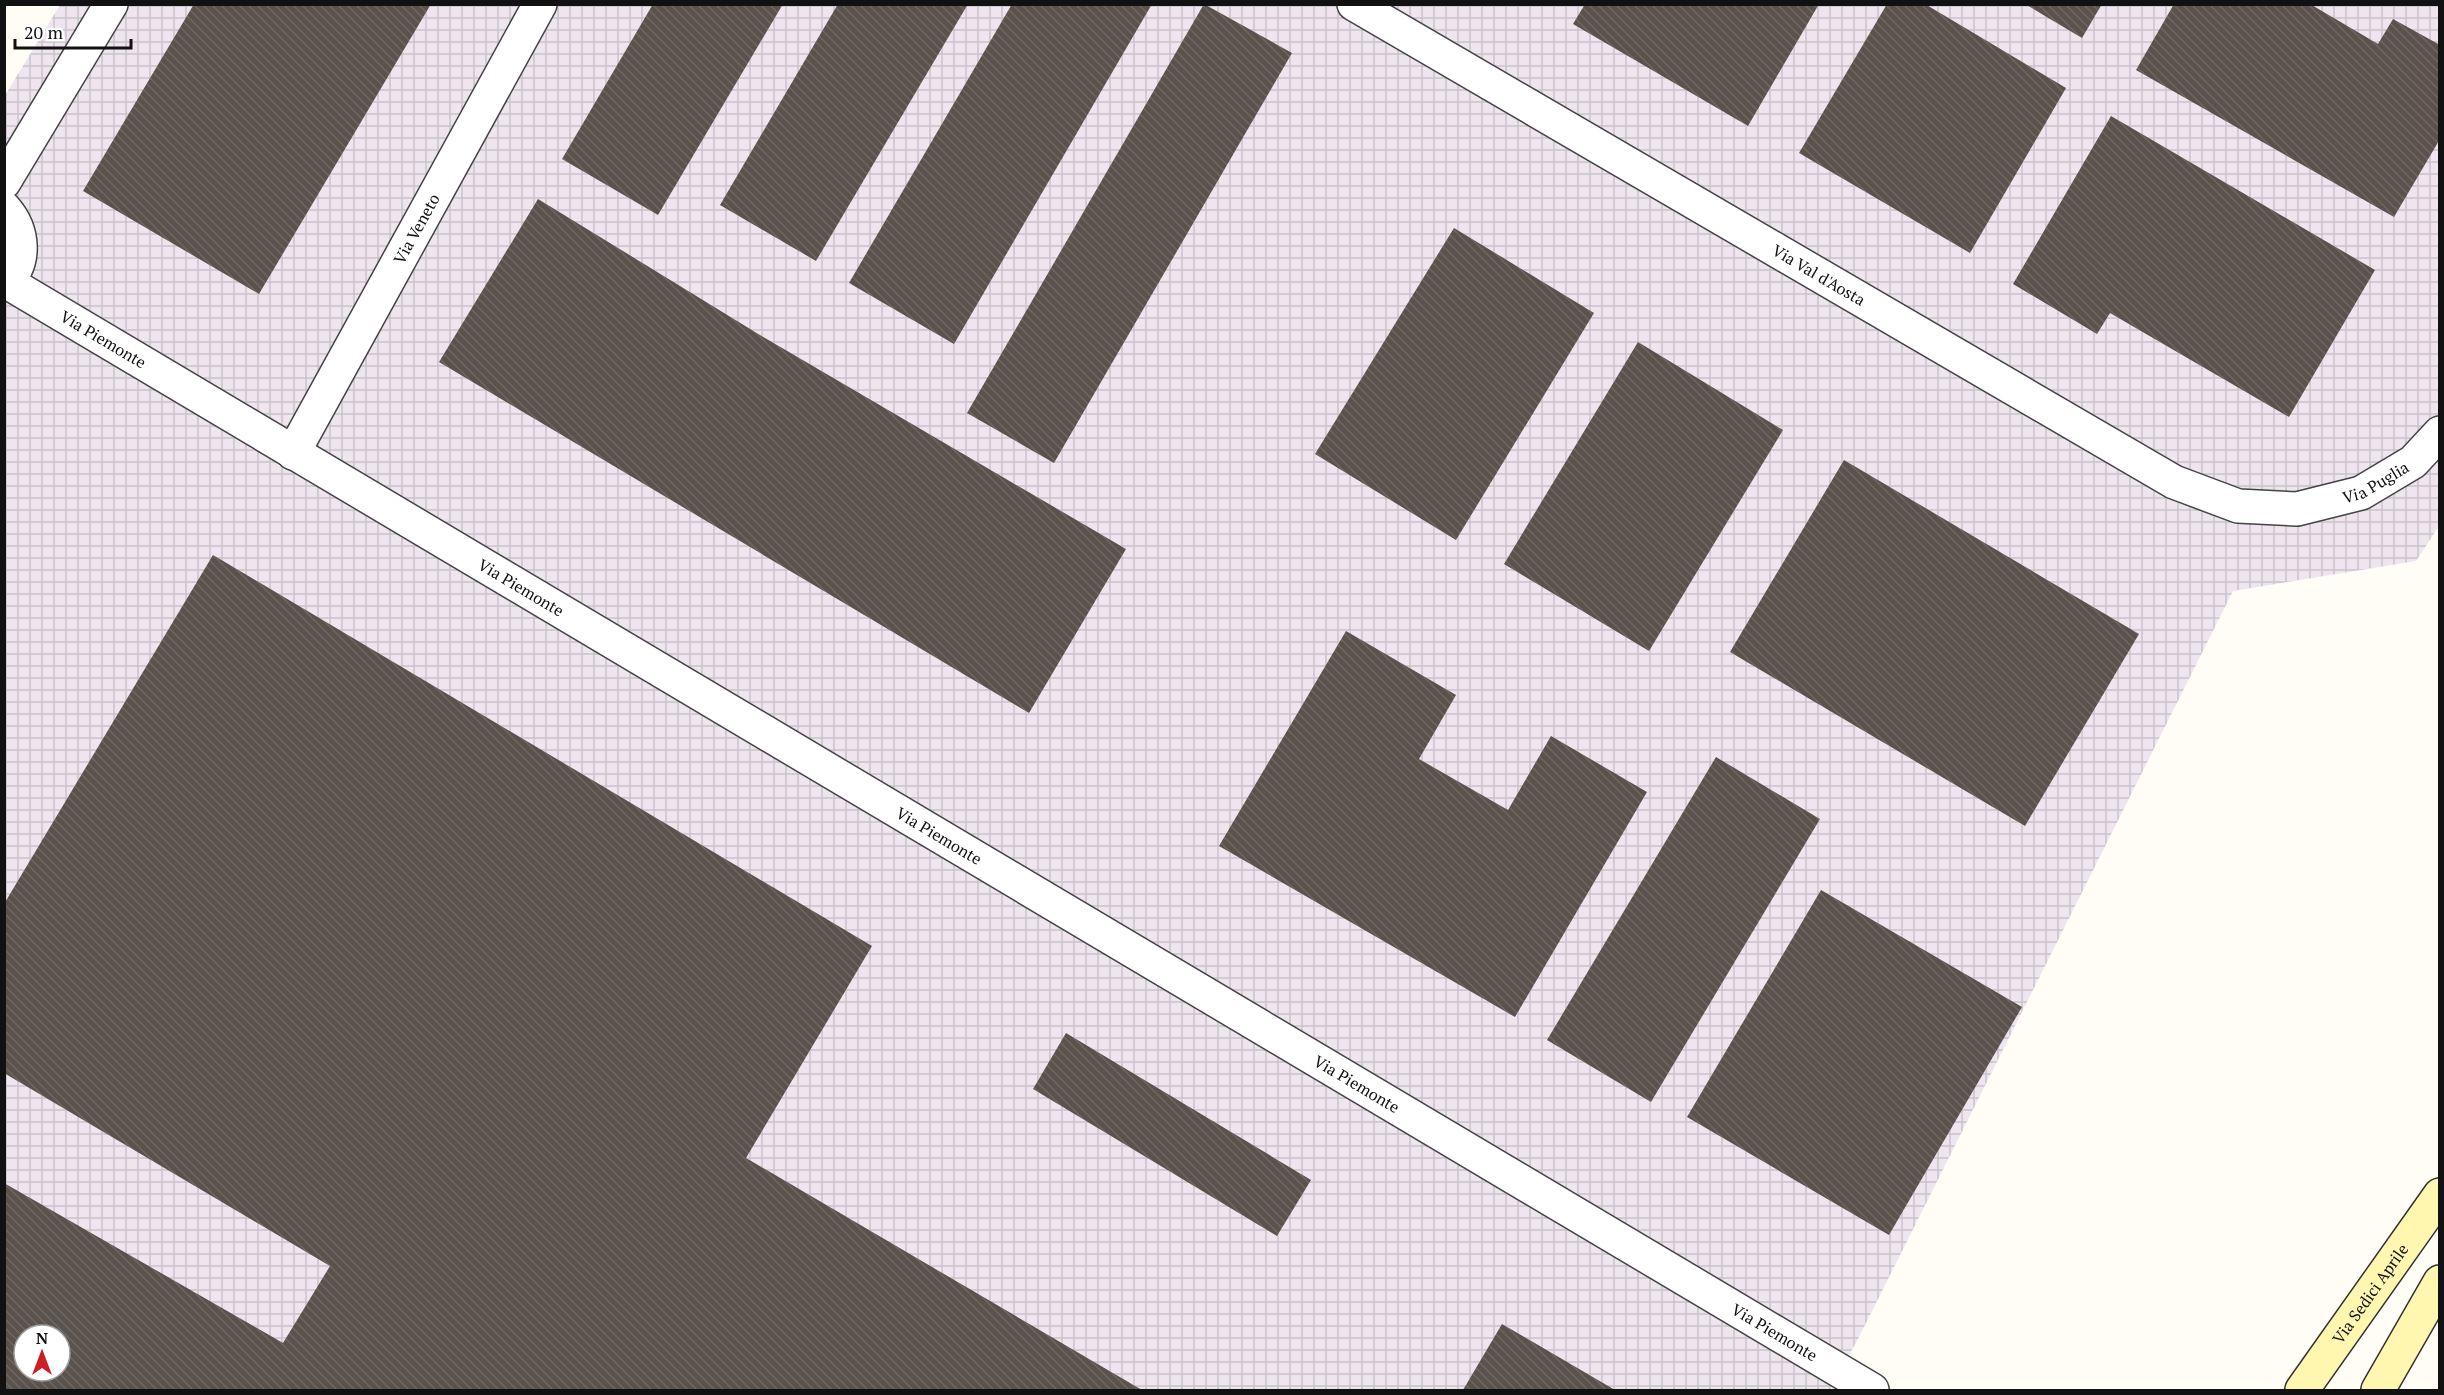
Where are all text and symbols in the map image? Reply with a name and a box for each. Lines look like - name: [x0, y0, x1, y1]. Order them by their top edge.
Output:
- scale bar: [15, 12, 130, 50]
- text: 20 m: [24, 20, 64, 44]
- street label: Via Veneto: [388, 189, 445, 268]
- street label: Via Val d'Aosta: [1768, 239, 1869, 311]
- street label: Via Piemonte: [56, 305, 150, 373]
- street label: Via Puglia: [2340, 456, 2413, 508]
- street label: Via Piemonte: [474, 553, 568, 622]
- street label: Via Piemonte: [892, 802, 986, 870]
- street label: Via Piemonte: [1310, 1050, 1404, 1118]
- street label: Via Sedici Aprile: [2327, 1239, 2413, 1348]
- street label: Via Piemonte: [1728, 1298, 1822, 1366]
- north arrow: [12, 1323, 72, 1383]
- text: N: [36, 1327, 48, 1349]

